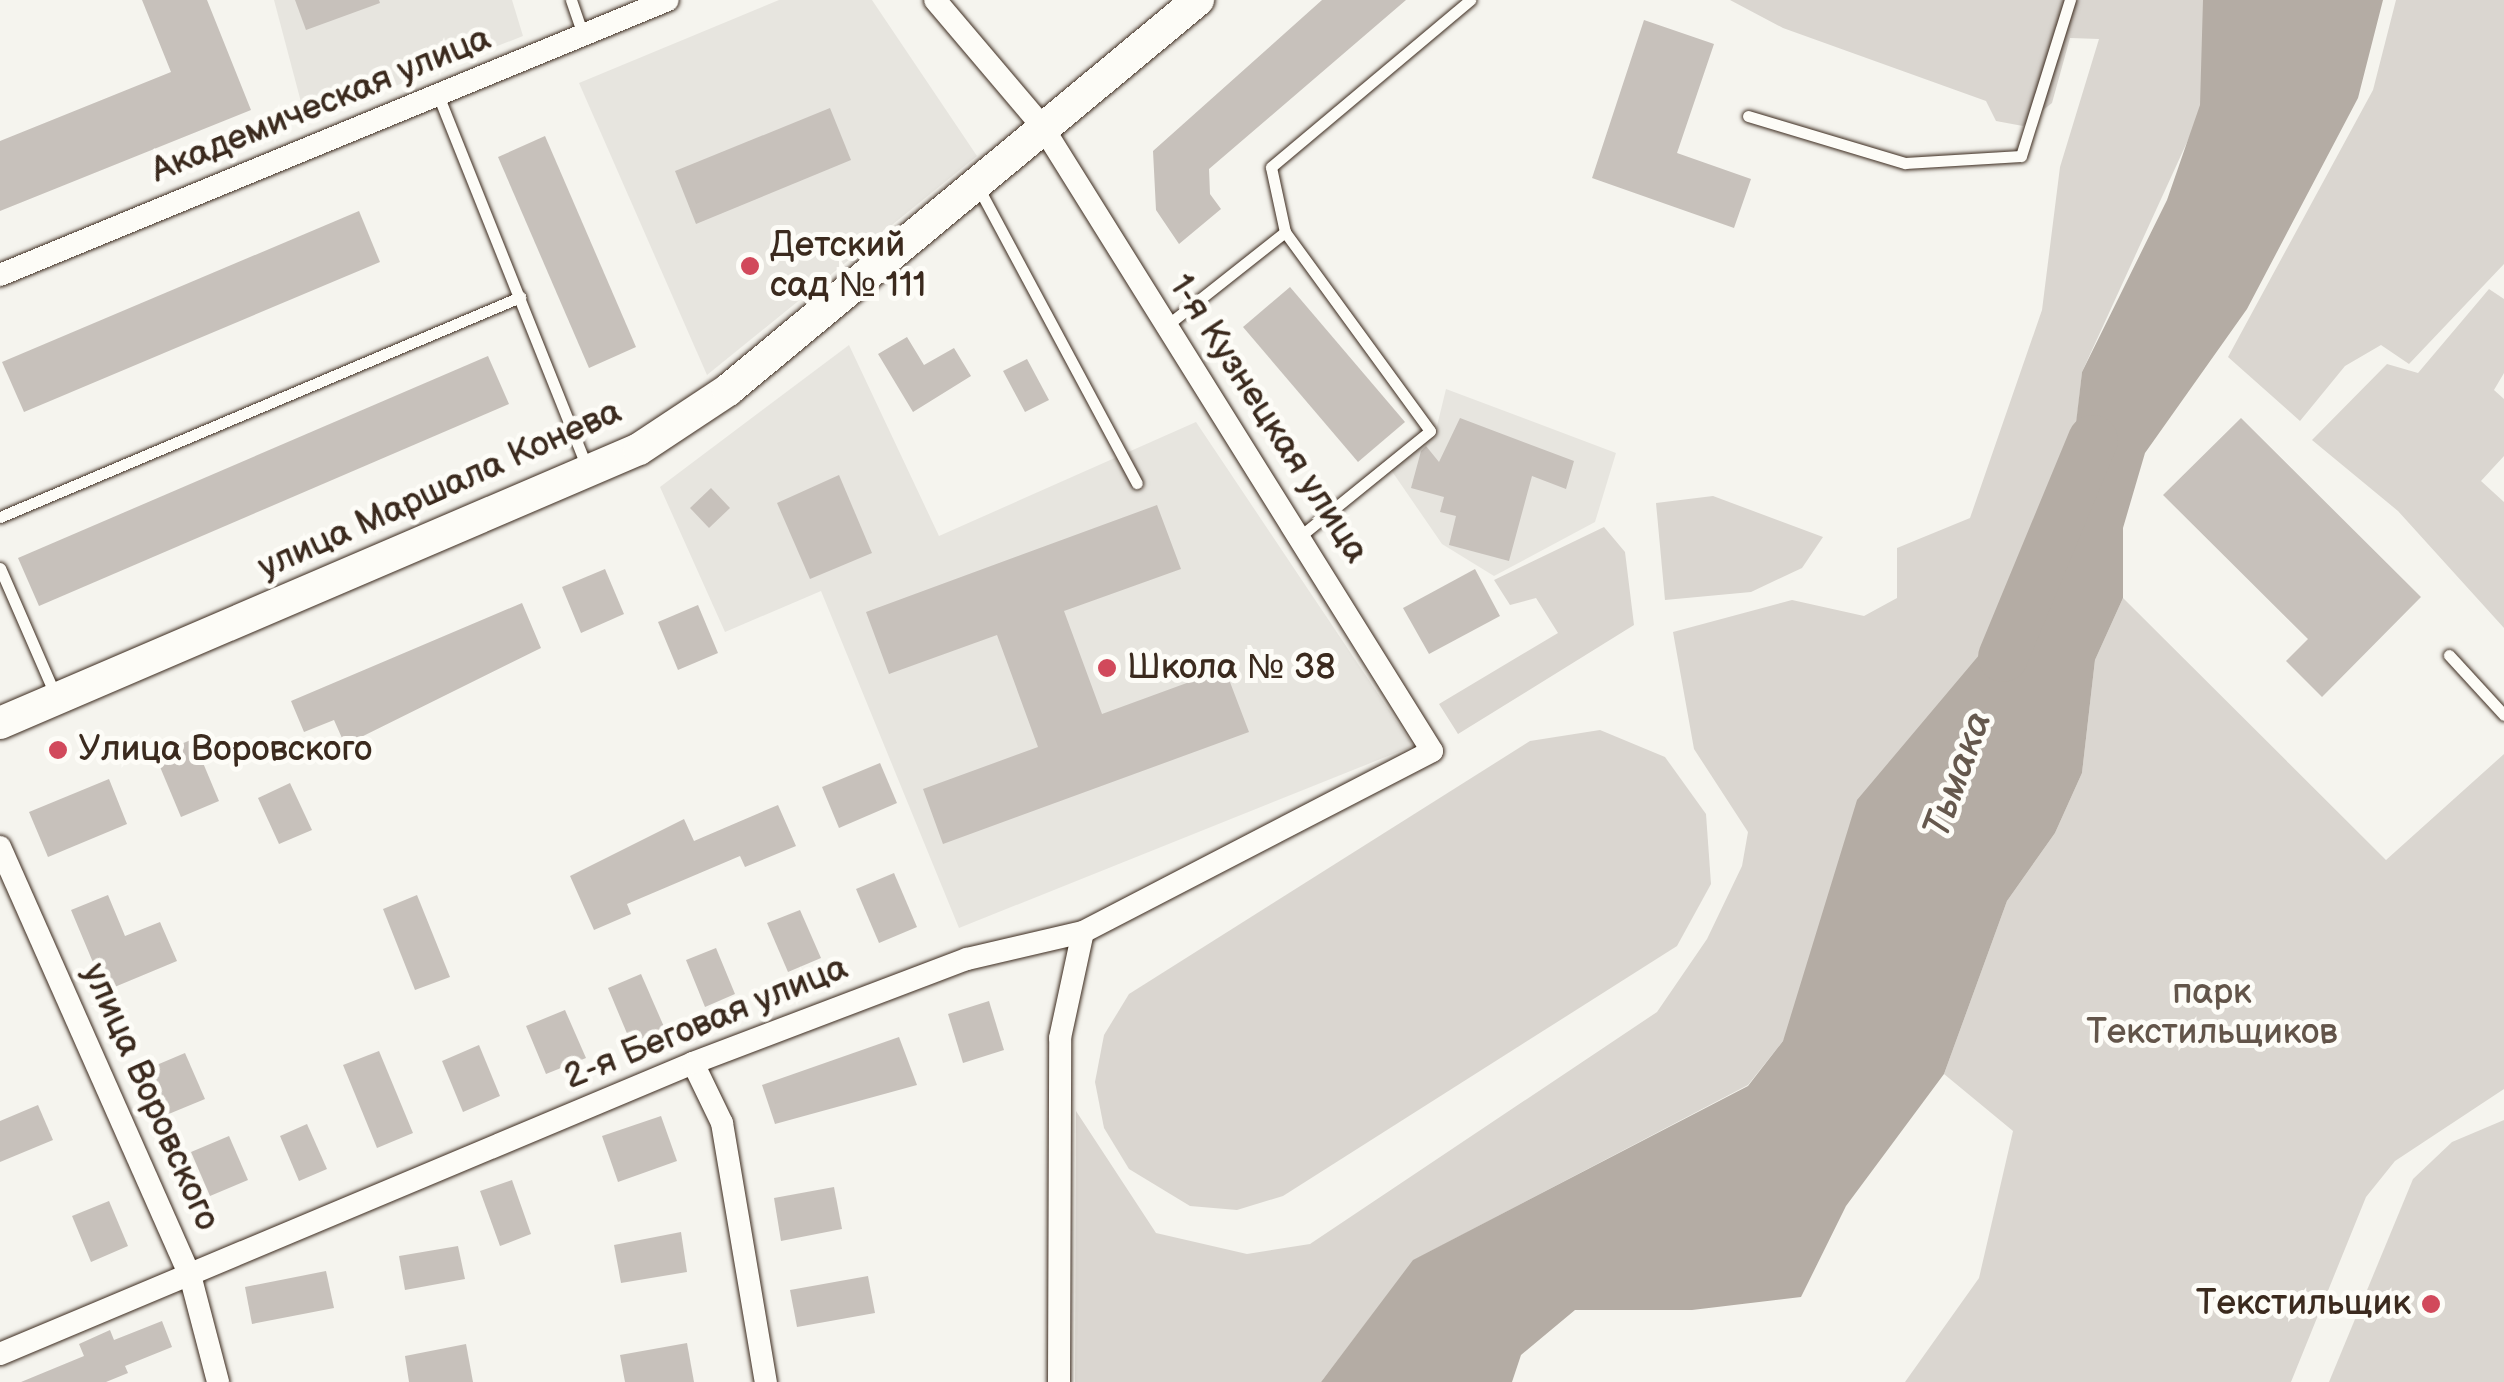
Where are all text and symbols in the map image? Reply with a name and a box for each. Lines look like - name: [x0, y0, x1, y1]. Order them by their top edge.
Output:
- street label: Академическая улица: [145, 18, 497, 192]
- place label: Детский сад № 111: [770, 225, 926, 307]
- marker: Детский сад № 111: [739, 255, 761, 277]
- street label: 1-я Кузнецкая улица: [1159, 267, 1377, 571]
- street label: улица Маршала Конева: [252, 391, 628, 589]
- place label: Школа № 38: [1127, 647, 1336, 689]
- marker: Школа № 38: [1096, 657, 1118, 679]
- water label: Тьмака: [1914, 706, 2002, 844]
- place label: Улица Воровского: [78, 729, 372, 771]
- marker: Улица Воровского: [47, 739, 69, 761]
- street label: 2-я Беговая улица: [558, 947, 854, 1099]
- street label: улица Воровского: [72, 957, 228, 1237]
- park label: парк Текстильщиков: [2087, 972, 2337, 1054]
- place label: Текстильщик: [2196, 1283, 2411, 1325]
- marker: Текстильщик: [2420, 1293, 2442, 1315]

